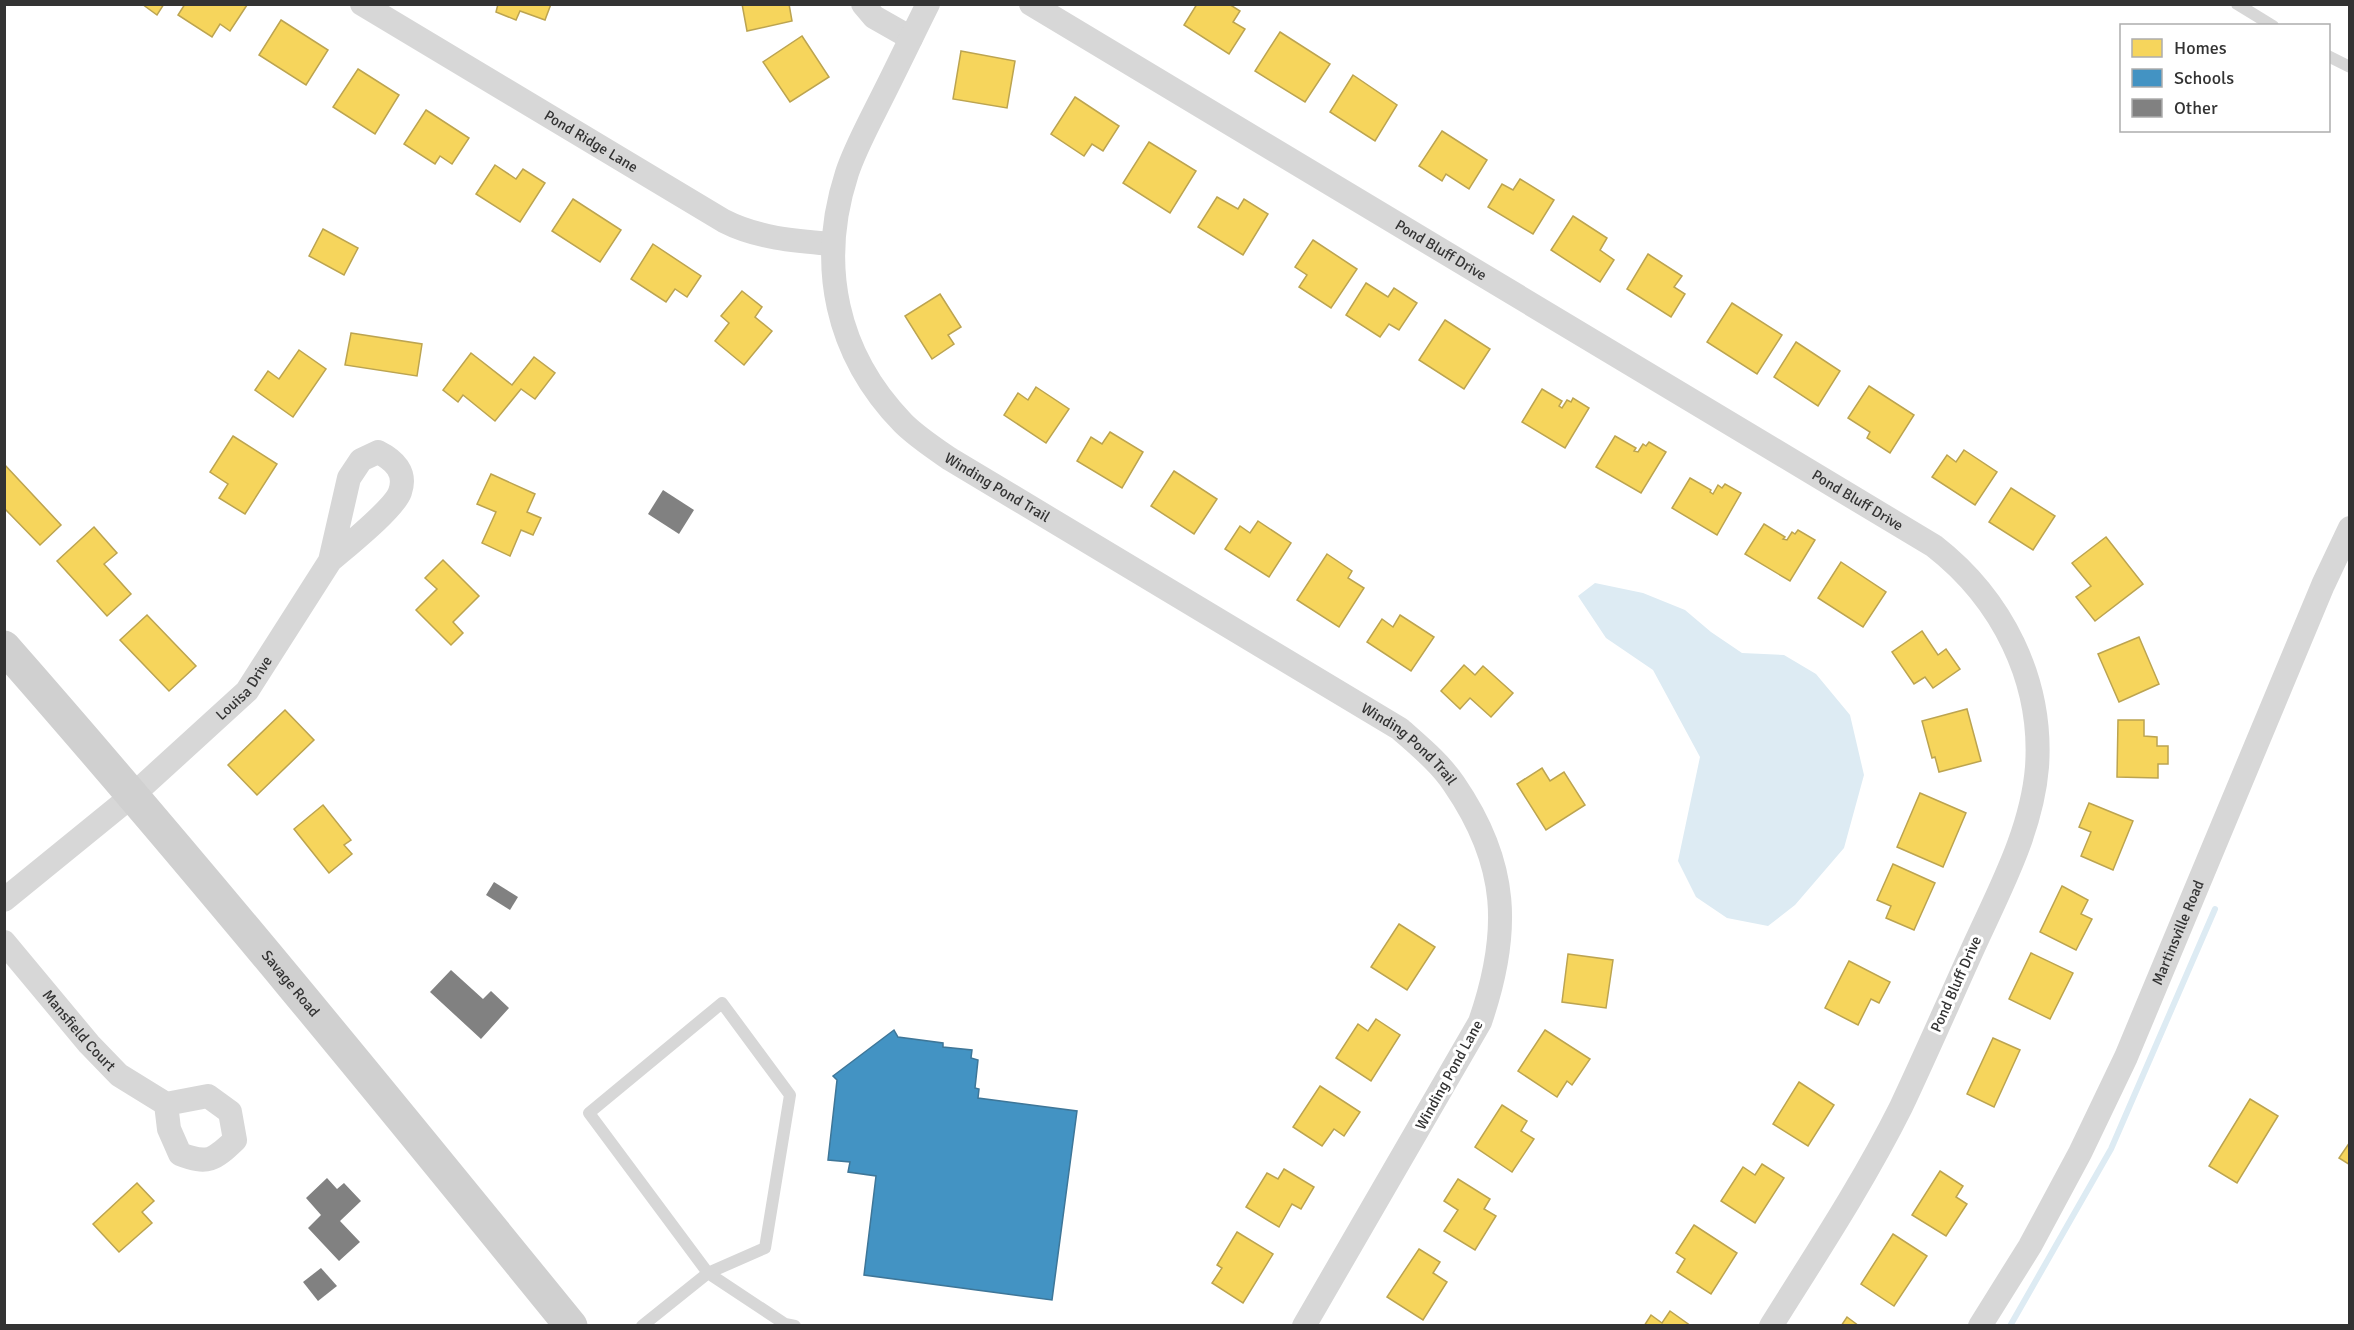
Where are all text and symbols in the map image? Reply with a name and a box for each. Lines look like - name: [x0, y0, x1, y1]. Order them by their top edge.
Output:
- legend: [2120, 24, 2330, 132]
- text: Homes: [2174, 37, 2227, 59]
- text: Schools: [2174, 67, 2234, 89]
- text: Other: [2174, 97, 2218, 119]
- street label: Pond Ridge Lane: [541, 106, 641, 176]
- street label: Pond Bluff Drive: [1392, 216, 1490, 284]
- street label: Winding Pond Trail: [941, 449, 1053, 526]
- street label: Pond Bluff Drive: [1809, 466, 1907, 534]
- street label: Louisa Drive: [212, 653, 276, 724]
- street label: Winding Pond Trail: [1358, 699, 1461, 788]
- street label: Martinsville Road: [2148, 878, 2208, 988]
- street label: Pond Bluff Drive: [1927, 933, 1985, 1035]
- street label: Savage Road: [258, 947, 323, 1020]
- street label: Mansfield Court: [39, 986, 119, 1075]
- street label: Winding Pond Lane: [1411, 1017, 1487, 1133]

